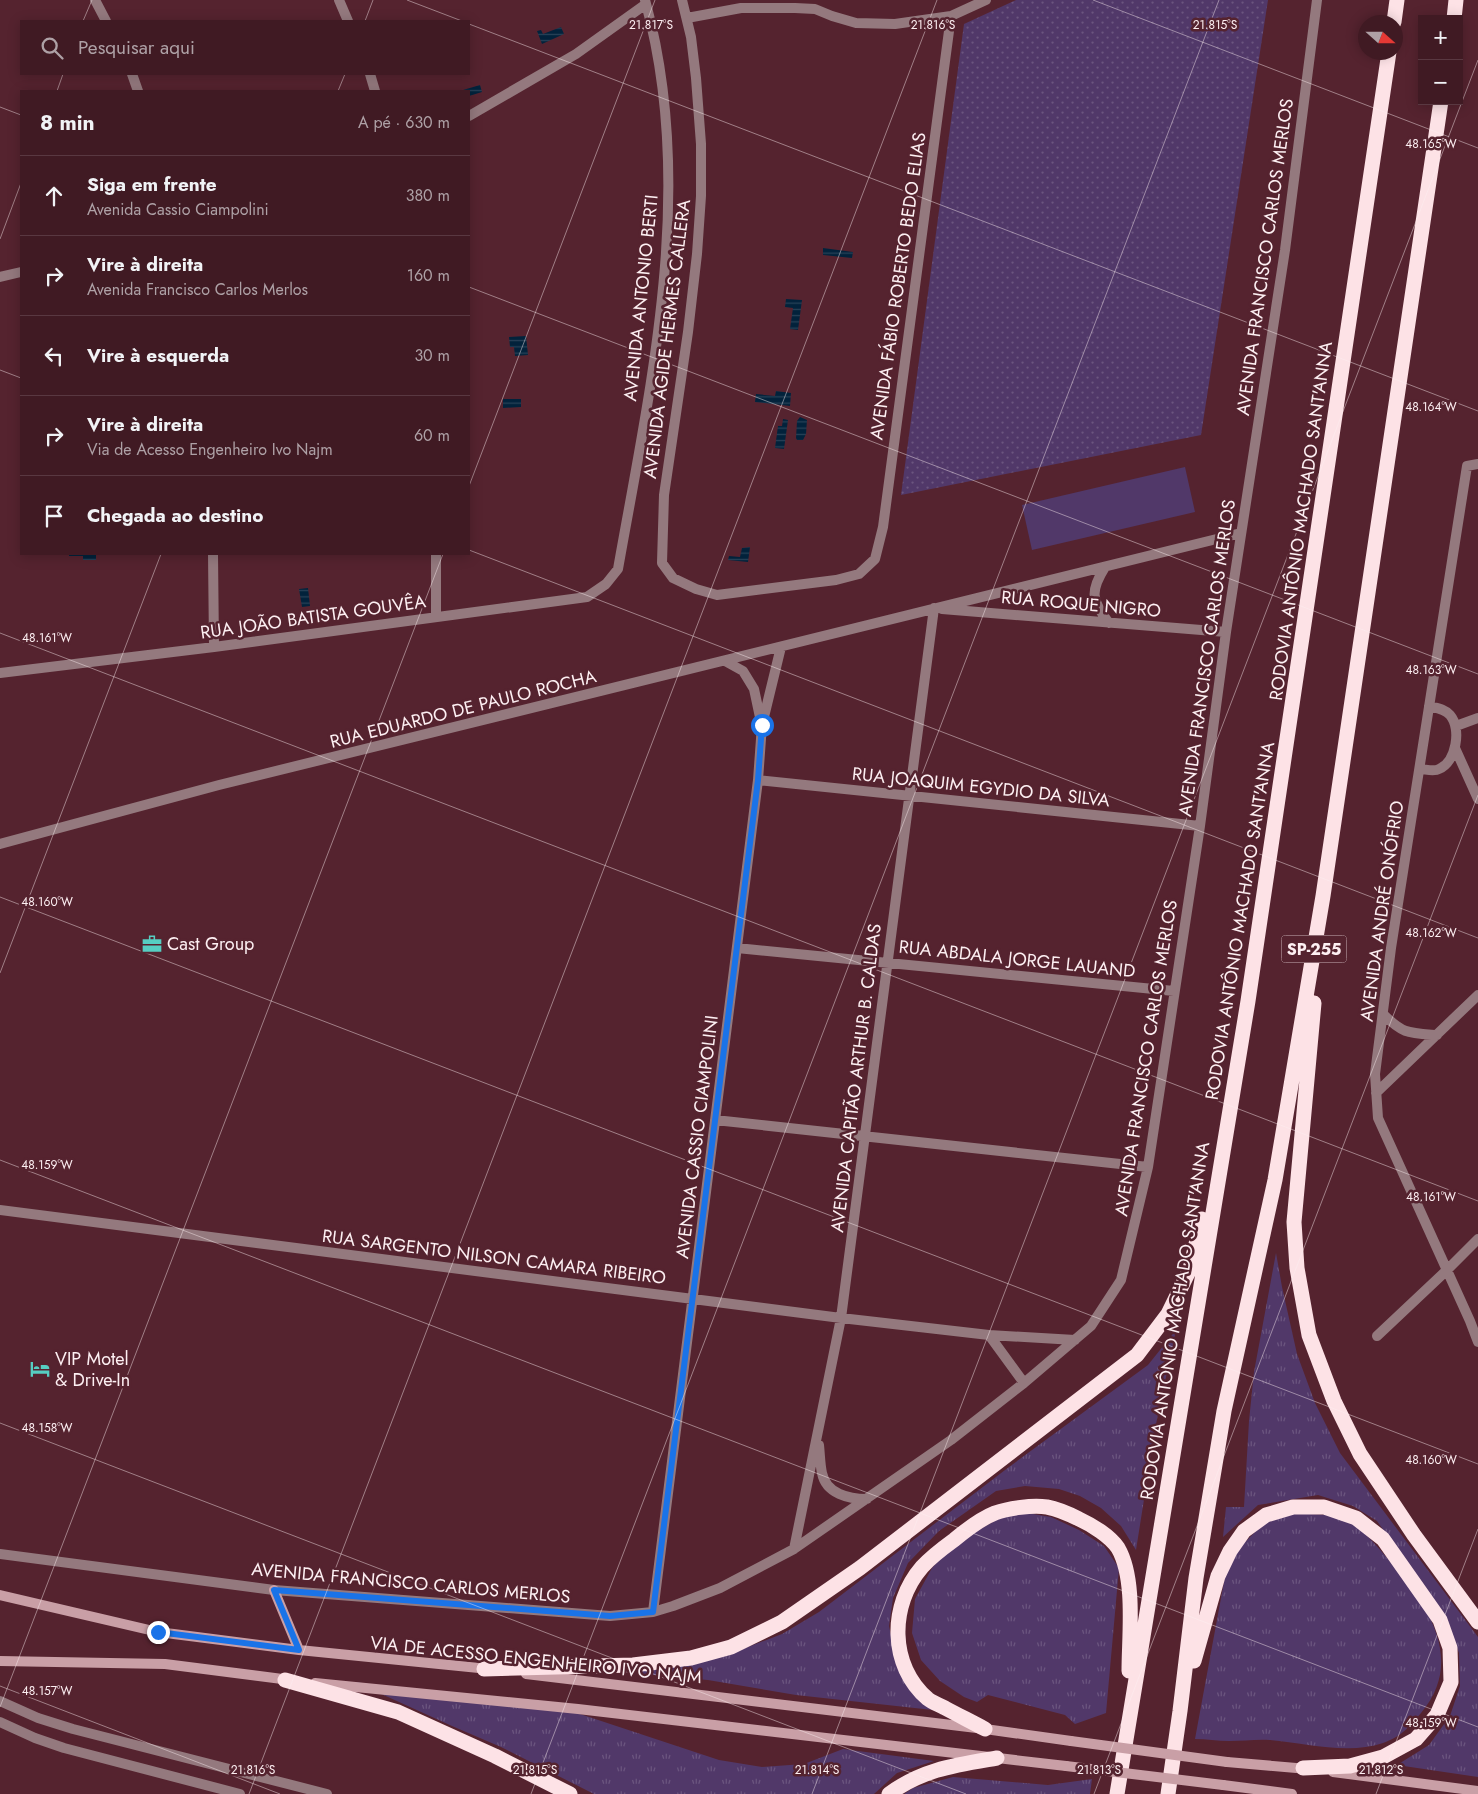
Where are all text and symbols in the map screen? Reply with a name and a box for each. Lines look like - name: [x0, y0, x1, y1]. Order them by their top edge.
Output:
- north arrow: [1358, 15, 1403, 60]
- map controls: [1418, 15, 1463, 105]
- button: +: [1418, 15, 1463, 60]
- text: 21.817°S: [629, 16, 673, 34]
- text: 21.816°S: [911, 16, 956, 34]
- text: 21.815°S: [1193, 16, 1238, 34]
- search box: [20, 20, 470, 75]
- icon: search: [38, 34, 66, 62]
- text: Pesquisar aqui: [78, 34, 195, 61]
- button: −: [1418, 60, 1463, 105]
- street label: AVENIDA FRANCISCO CARLOS MERLOS: [1230, 97, 1300, 417]
- text: 8 min: [40, 108, 95, 138]
- text: A pé · 630 m: [358, 111, 450, 134]
- street label: AVENIDA FÁBIO ROBERTO BEDO ELIAS: [864, 130, 932, 441]
- text: 48.165°W: [1405, 135, 1457, 153]
- text: Siga em frente: [87, 171, 217, 198]
- icon: ahead: [40, 182, 68, 210]
- text: 380 m: [406, 184, 450, 207]
- street label: AVENIDA ANTONIO BERTI: [617, 193, 665, 403]
- text: Avenida Cassio Ciampolini: [87, 198, 269, 221]
- street label: AVENIDA AGIDE HERMES CALLERA: [637, 198, 697, 480]
- text: Vire à direita: [87, 251, 203, 278]
- icon: right: [40, 262, 68, 290]
- text: 160 m: [407, 264, 450, 287]
- text: Avenida Francisco Carlos Merlos: [87, 278, 308, 301]
- street label: RODOVIA ANTÔNIO MACHADO SANT'ANNA: [1263, 340, 1339, 702]
- icon: left: [40, 342, 68, 370]
- text: Vire à esquerda: [87, 342, 229, 369]
- text: 30 m: [414, 344, 450, 367]
- text: 48.164°W: [1405, 398, 1457, 416]
- text: Vire à direita: [87, 411, 203, 438]
- icon: right: [40, 422, 68, 450]
- text: 60 m: [414, 424, 450, 447]
- text: Via de Acesso Engenheiro Ivo Najm: [87, 438, 333, 461]
- street label: AVENIDA FRANCISCO CARLOS MERLOS: [1172, 498, 1242, 818]
- icon: arrive: [40, 502, 68, 530]
- text: Chegada ao destino: [87, 502, 263, 529]
- street label: RUA ROQUE NIGRO: [1000, 584, 1162, 624]
- street label: RUA JOÃO BATISTA GOUVÊA: [199, 588, 428, 646]
- text: 48.161°W: [22, 629, 72, 647]
- text: 48.163°W: [1405, 661, 1457, 679]
- street label: RUA EDUARDO DE PAULO ROCHA: [327, 663, 599, 755]
- route start: [751, 714, 774, 737]
- street label: RODOVIA ANTÔNIO MACHADO SANT'ANNA: [1199, 740, 1281, 1102]
- street label: RUA JOAQUIM EGYDIO DA SILVA: [851, 761, 1111, 813]
- street label: AVENIDA ANDRÉ ONÓFRIO: [1354, 799, 1410, 1023]
- text: 48.160°W: [21, 893, 73, 911]
- street label: AVENIDA FRANCISCO CARLOS MERLOS: [1108, 898, 1184, 1218]
- street label: AVENIDA CAPITÃO ARTHUR B. CALDAS: [824, 922, 888, 1234]
- text: 48.162°W: [1405, 924, 1457, 942]
- place label: Cast Group: [167, 931, 254, 957]
- office icon: Cast Group: [141, 933, 163, 955]
- street label: RUA ABDALA JORGE LAUAND: [897, 934, 1137, 984]
- road number: SP-255: [1282, 936, 1346, 962]
- street label: AVENIDA CASSIO CIAMPOLINI: [669, 1014, 725, 1260]
- street label: RODOVIA ANTÔNIO MACHADO SANT'ANNA: [1134, 1140, 1216, 1502]
- text: 48.159°W: [21, 1156, 73, 1174]
- text: 48.161°W: [1406, 1188, 1456, 1206]
- street label: RUA SARGENTO NILSON CAMARA RIBEIRO: [321, 1223, 667, 1291]
- place label: VIP Motel & Drive-In: [55, 1346, 130, 1393]
- hotel icon: VIP Motel & Drive-In: [29, 1358, 51, 1380]
- text: 48.158°W: [22, 1419, 73, 1437]
- text: 48.160°W: [1405, 1451, 1457, 1469]
- street label: AVENIDA FRANCISCO CARLOS MERLOS: [251, 1556, 572, 1610]
- route end: [147, 1621, 170, 1644]
- street label: VIA DE ACESSO ENGENHEIRO IVO NAJM: [369, 1630, 703, 1690]
- text: 48.157°W: [22, 1682, 72, 1700]
- text: 48.159°W: [1405, 1714, 1457, 1732]
- text: 21.816°S: [231, 1761, 276, 1779]
- text: 21.815°S: [513, 1761, 558, 1779]
- text: 21.814°S: [795, 1761, 840, 1779]
- text: 21.813°S: [1077, 1761, 1122, 1779]
- text: 21.812°S: [1359, 1761, 1404, 1779]

